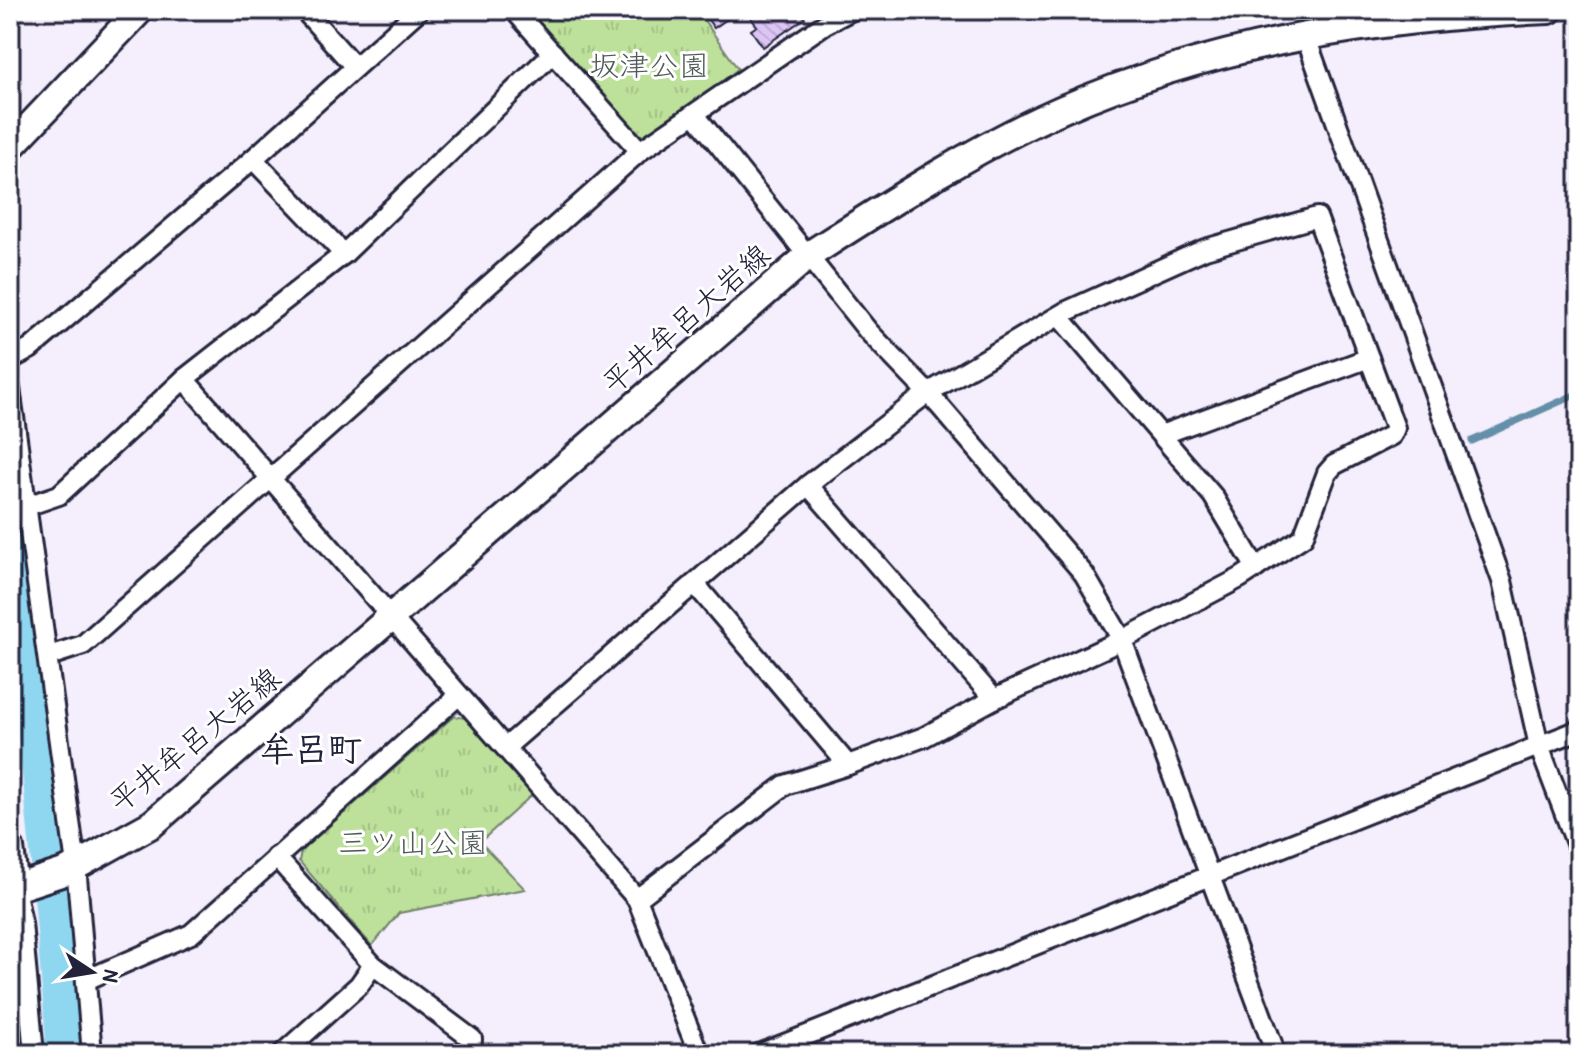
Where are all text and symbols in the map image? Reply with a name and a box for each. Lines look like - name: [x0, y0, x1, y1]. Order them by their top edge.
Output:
- park label: 坂津公園: [589, 45, 709, 85]
- street label: 平井牟呂大岩線: [593, 234, 778, 402]
- street label: 平井牟呂大岩線: [100, 658, 289, 821]
- district label: 牟呂町: [260, 726, 362, 772]
- park label: 三ツ山公園: [338, 822, 488, 862]
- north arrow: [52, 932, 132, 1012]
- text: N: [96, 967, 127, 985]

